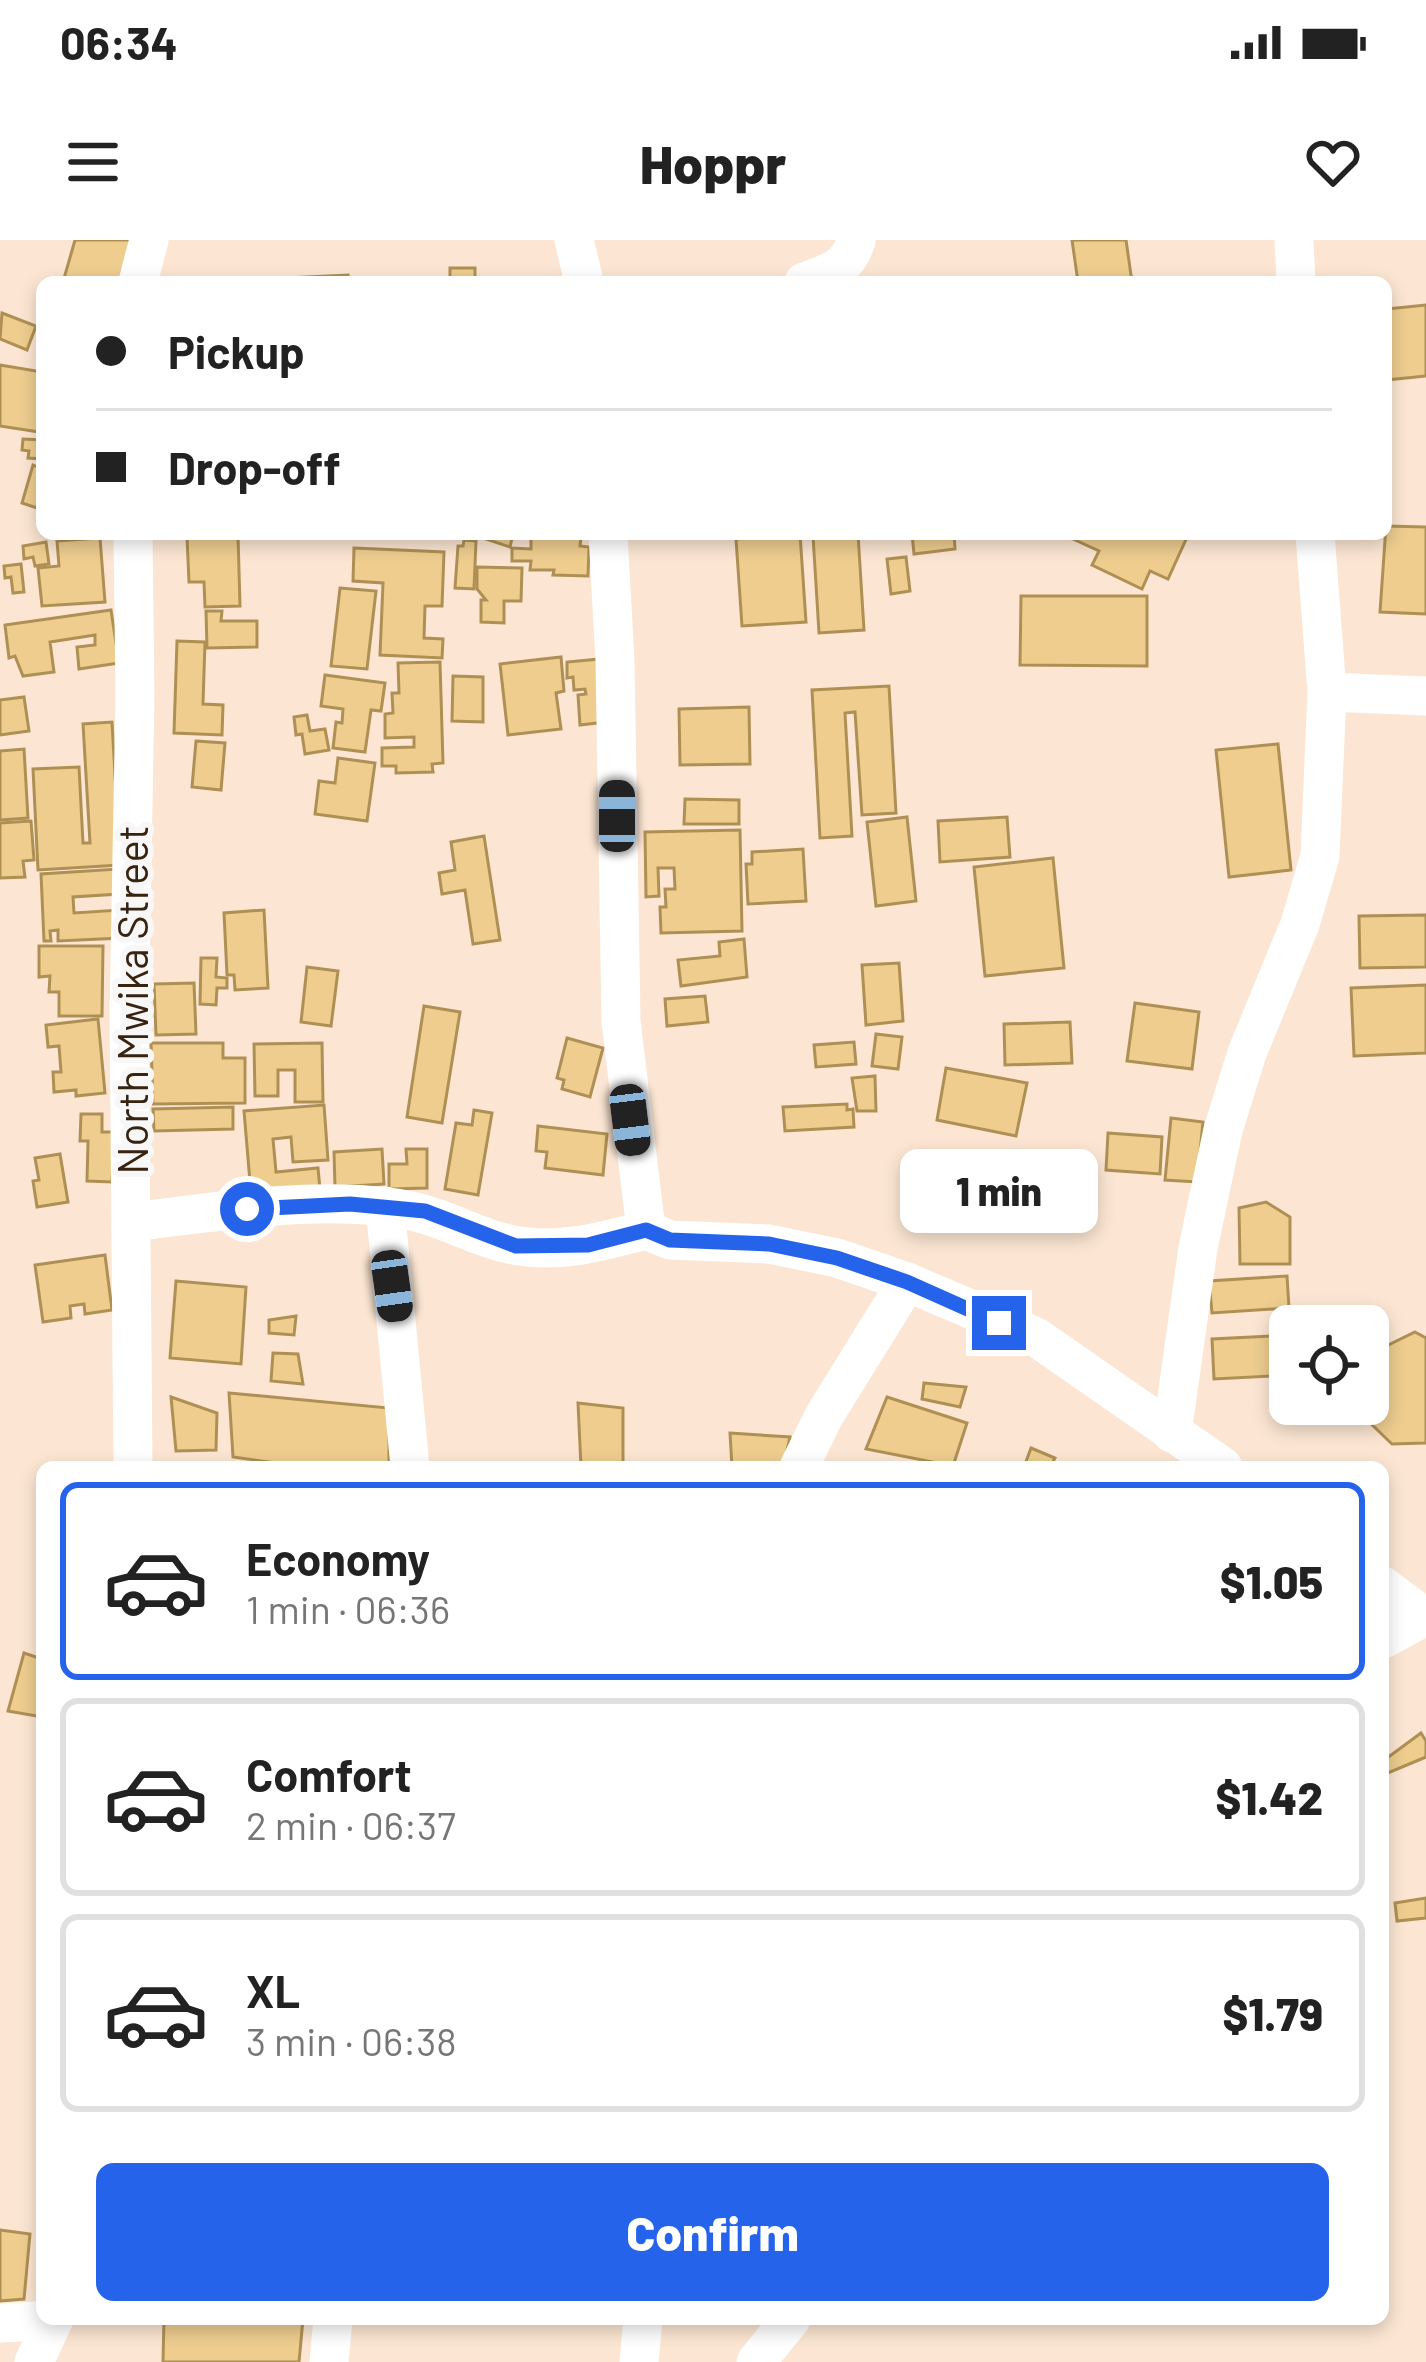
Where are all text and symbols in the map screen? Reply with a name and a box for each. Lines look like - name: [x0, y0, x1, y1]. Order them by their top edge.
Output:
- text: 06:34: [60, 15, 178, 69]
- icon: menu: [60, 129, 126, 195]
- icon: heart: [1300, 129, 1366, 195]
- text: Hoppr: [640, 130, 786, 195]
- text: Pickup: [168, 324, 305, 378]
- text: Drop-off: [168, 440, 341, 494]
- car: [599, 780, 635, 852]
- street label: North Mwika Street: [106, 825, 156, 1175]
- car: [608, 1082, 652, 1158]
- callout: 1 min: [900, 1149, 1098, 1233]
- text: 1 min: [956, 1167, 1042, 1214]
- route start: [220, 1182, 274, 1236]
- car: [369, 1248, 415, 1324]
- route end: [972, 1296, 1026, 1350]
- map controls: [1269, 1305, 1389, 1425]
- button: locate: [1269, 1305, 1389, 1425]
- icon: car: [102, 1527, 210, 1635]
- text: Economy: [246, 1531, 430, 1585]
- text: $1.05: [1220, 1554, 1323, 1608]
- text: 1 min · 06:36: [246, 1585, 450, 1632]
- icon: car: [102, 1743, 210, 1851]
- text: Comfort: [246, 1747, 412, 1801]
- text: $1.42: [1215, 1770, 1323, 1824]
- text: 2 min · 06:37: [246, 1801, 456, 1848]
- icon: car: [102, 1959, 210, 2067]
- text: XL: [246, 1963, 300, 2017]
- text: $1.79: [1222, 1986, 1323, 2040]
- text: 3 min · 06:38: [246, 2017, 457, 2064]
- button: Confirm: [96, 2163, 1329, 2301]

